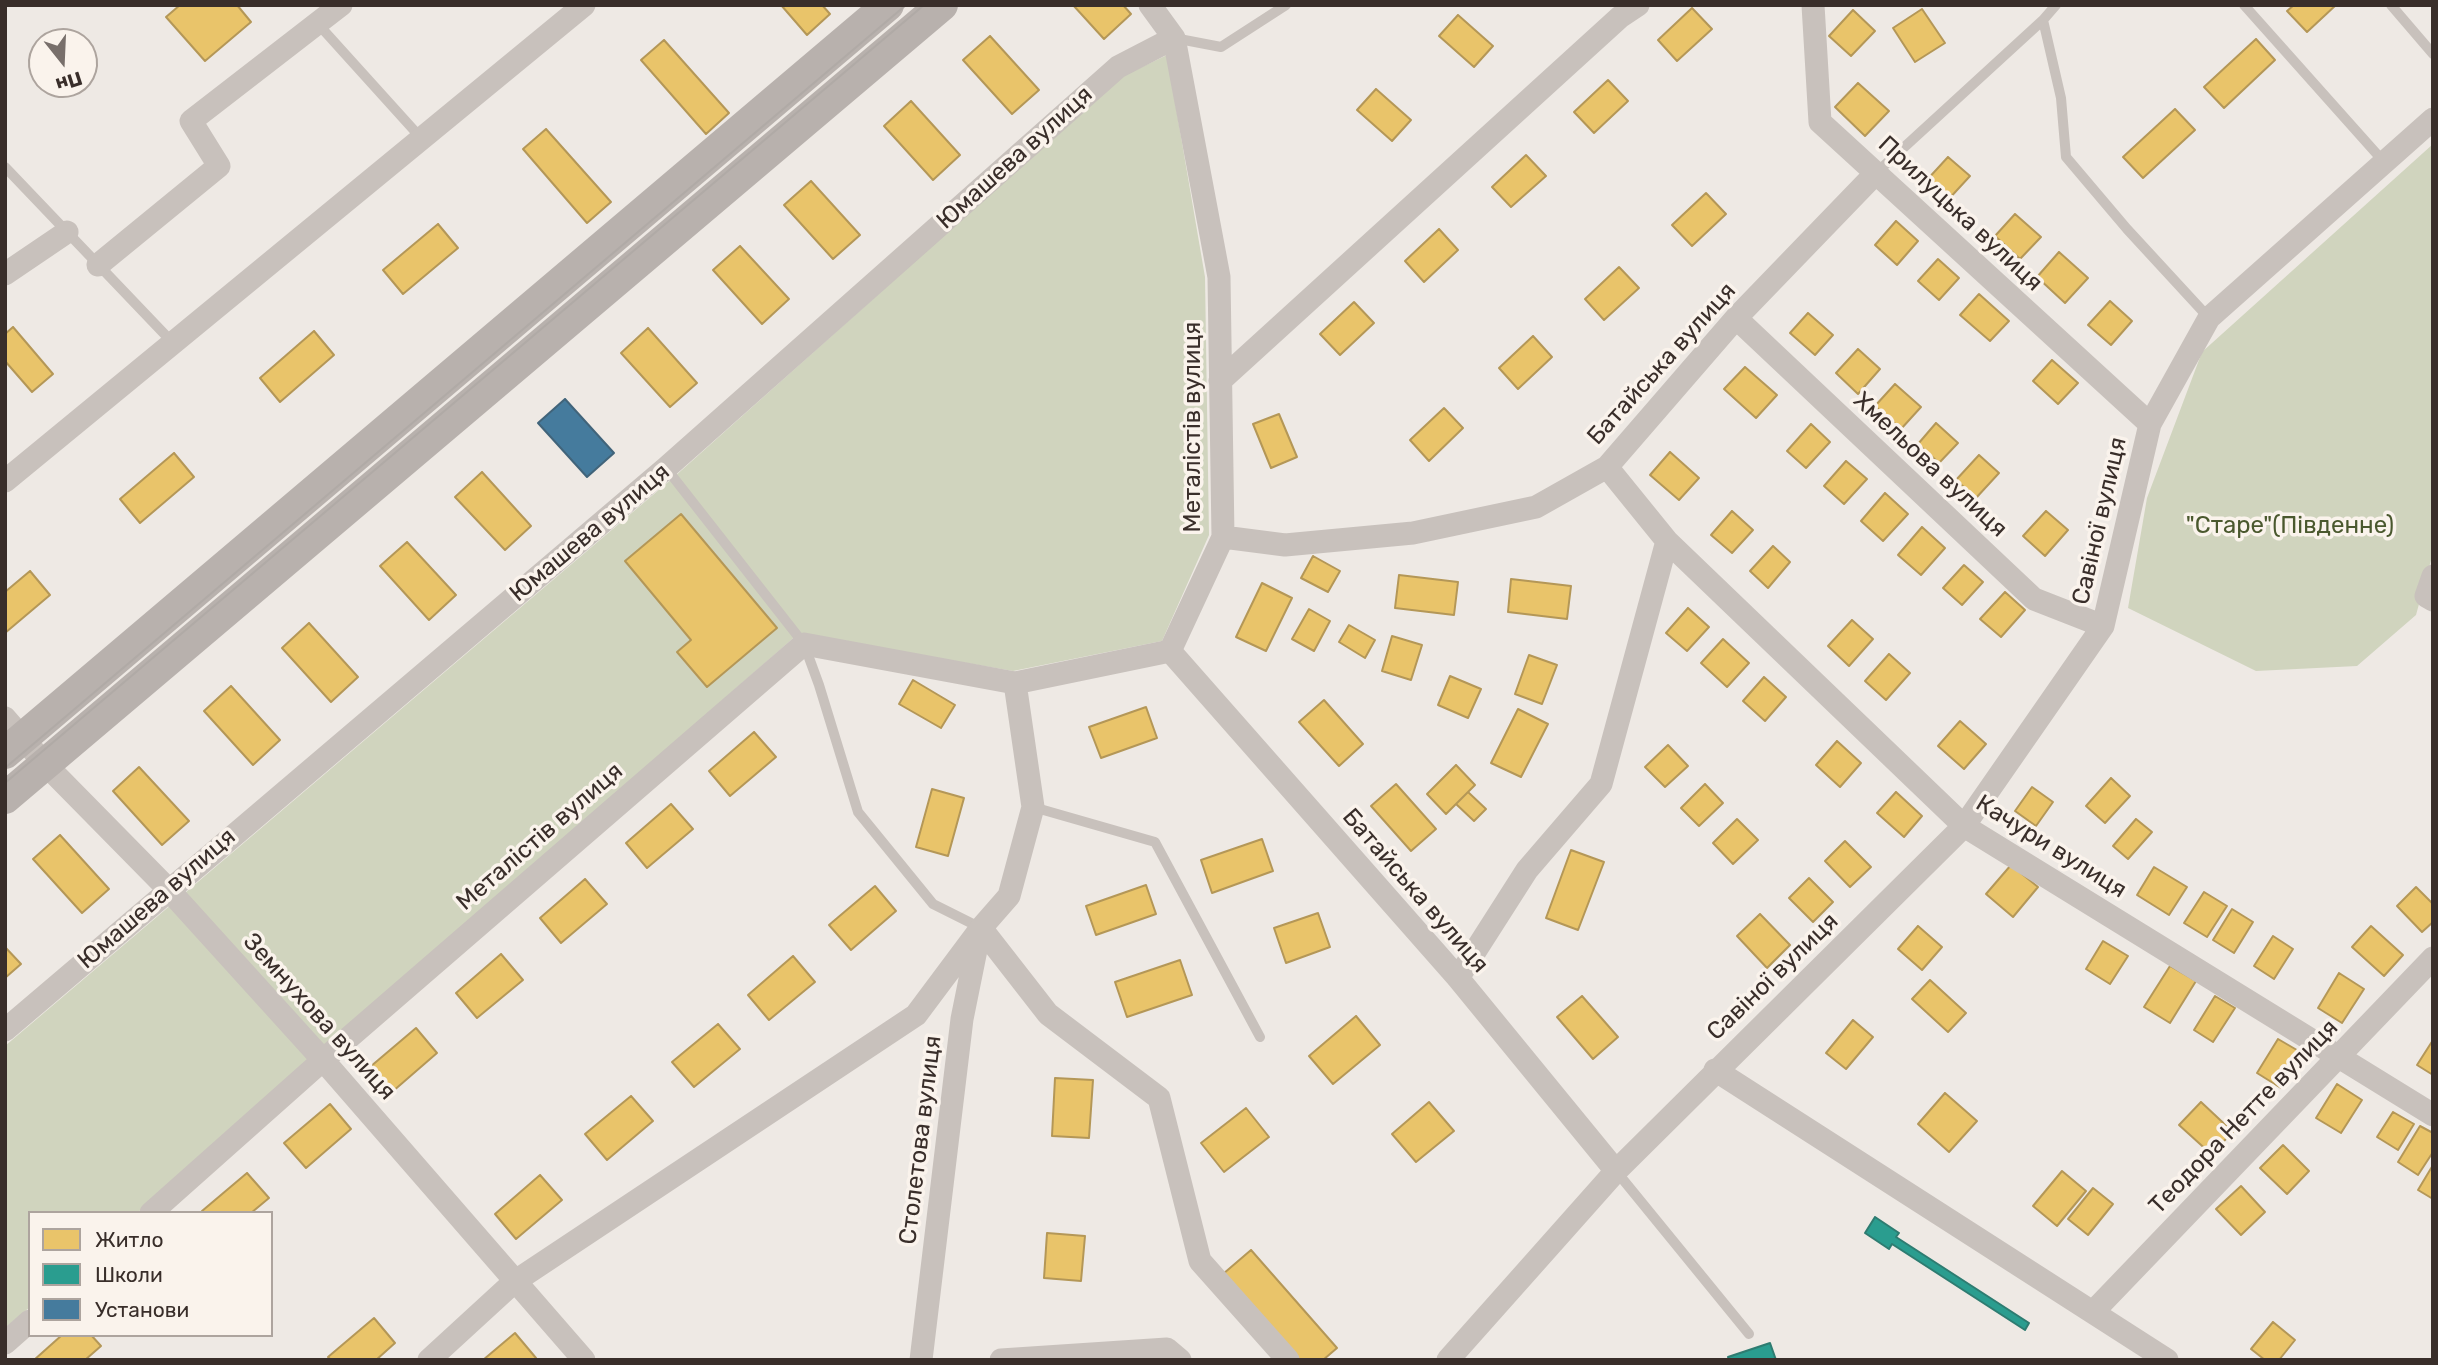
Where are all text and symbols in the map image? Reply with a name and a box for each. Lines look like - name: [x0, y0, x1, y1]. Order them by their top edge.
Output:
- north arrow: [28, 28, 98, 98]
- text: Пн: [53, 67, 85, 97]
- street label: Юмашева вулиця: [931, 80, 1099, 236]
- street label: Прилуцька вулиця: [1872, 130, 2048, 298]
- street label: Батайська вулиця: [1582, 277, 1742, 451]
- street label: Металістів вулиця: [1179, 322, 1207, 532]
- street label: Хмельова вулиця: [1847, 386, 2013, 544]
- street label: Савіної вулиця: [2067, 434, 2133, 608]
- street label: Юмашева вулиця: [504, 458, 676, 608]
- park label: "Старе"(Південне): [2186, 512, 2394, 540]
- street label: Металістів вулиця: [451, 757, 629, 917]
- street label: Качури вулиця: [1970, 789, 2132, 905]
- street label: Батайська вулиця: [1336, 803, 1494, 979]
- street label: Юмашева вулиця: [72, 823, 242, 975]
- street label: Савіної вулиця: [1702, 907, 1844, 1047]
- street label: Земнухова вулиця: [237, 928, 401, 1106]
- street label: Теодора Нетте вулиця: [2144, 1014, 2344, 1220]
- street label: Столетова вулиця: [894, 1034, 948, 1246]
- legend: [28, 1211, 273, 1337]
- text: Житло: [95, 1227, 164, 1252]
- text: Школи: [95, 1262, 163, 1287]
- text: Установи: [95, 1297, 189, 1322]

